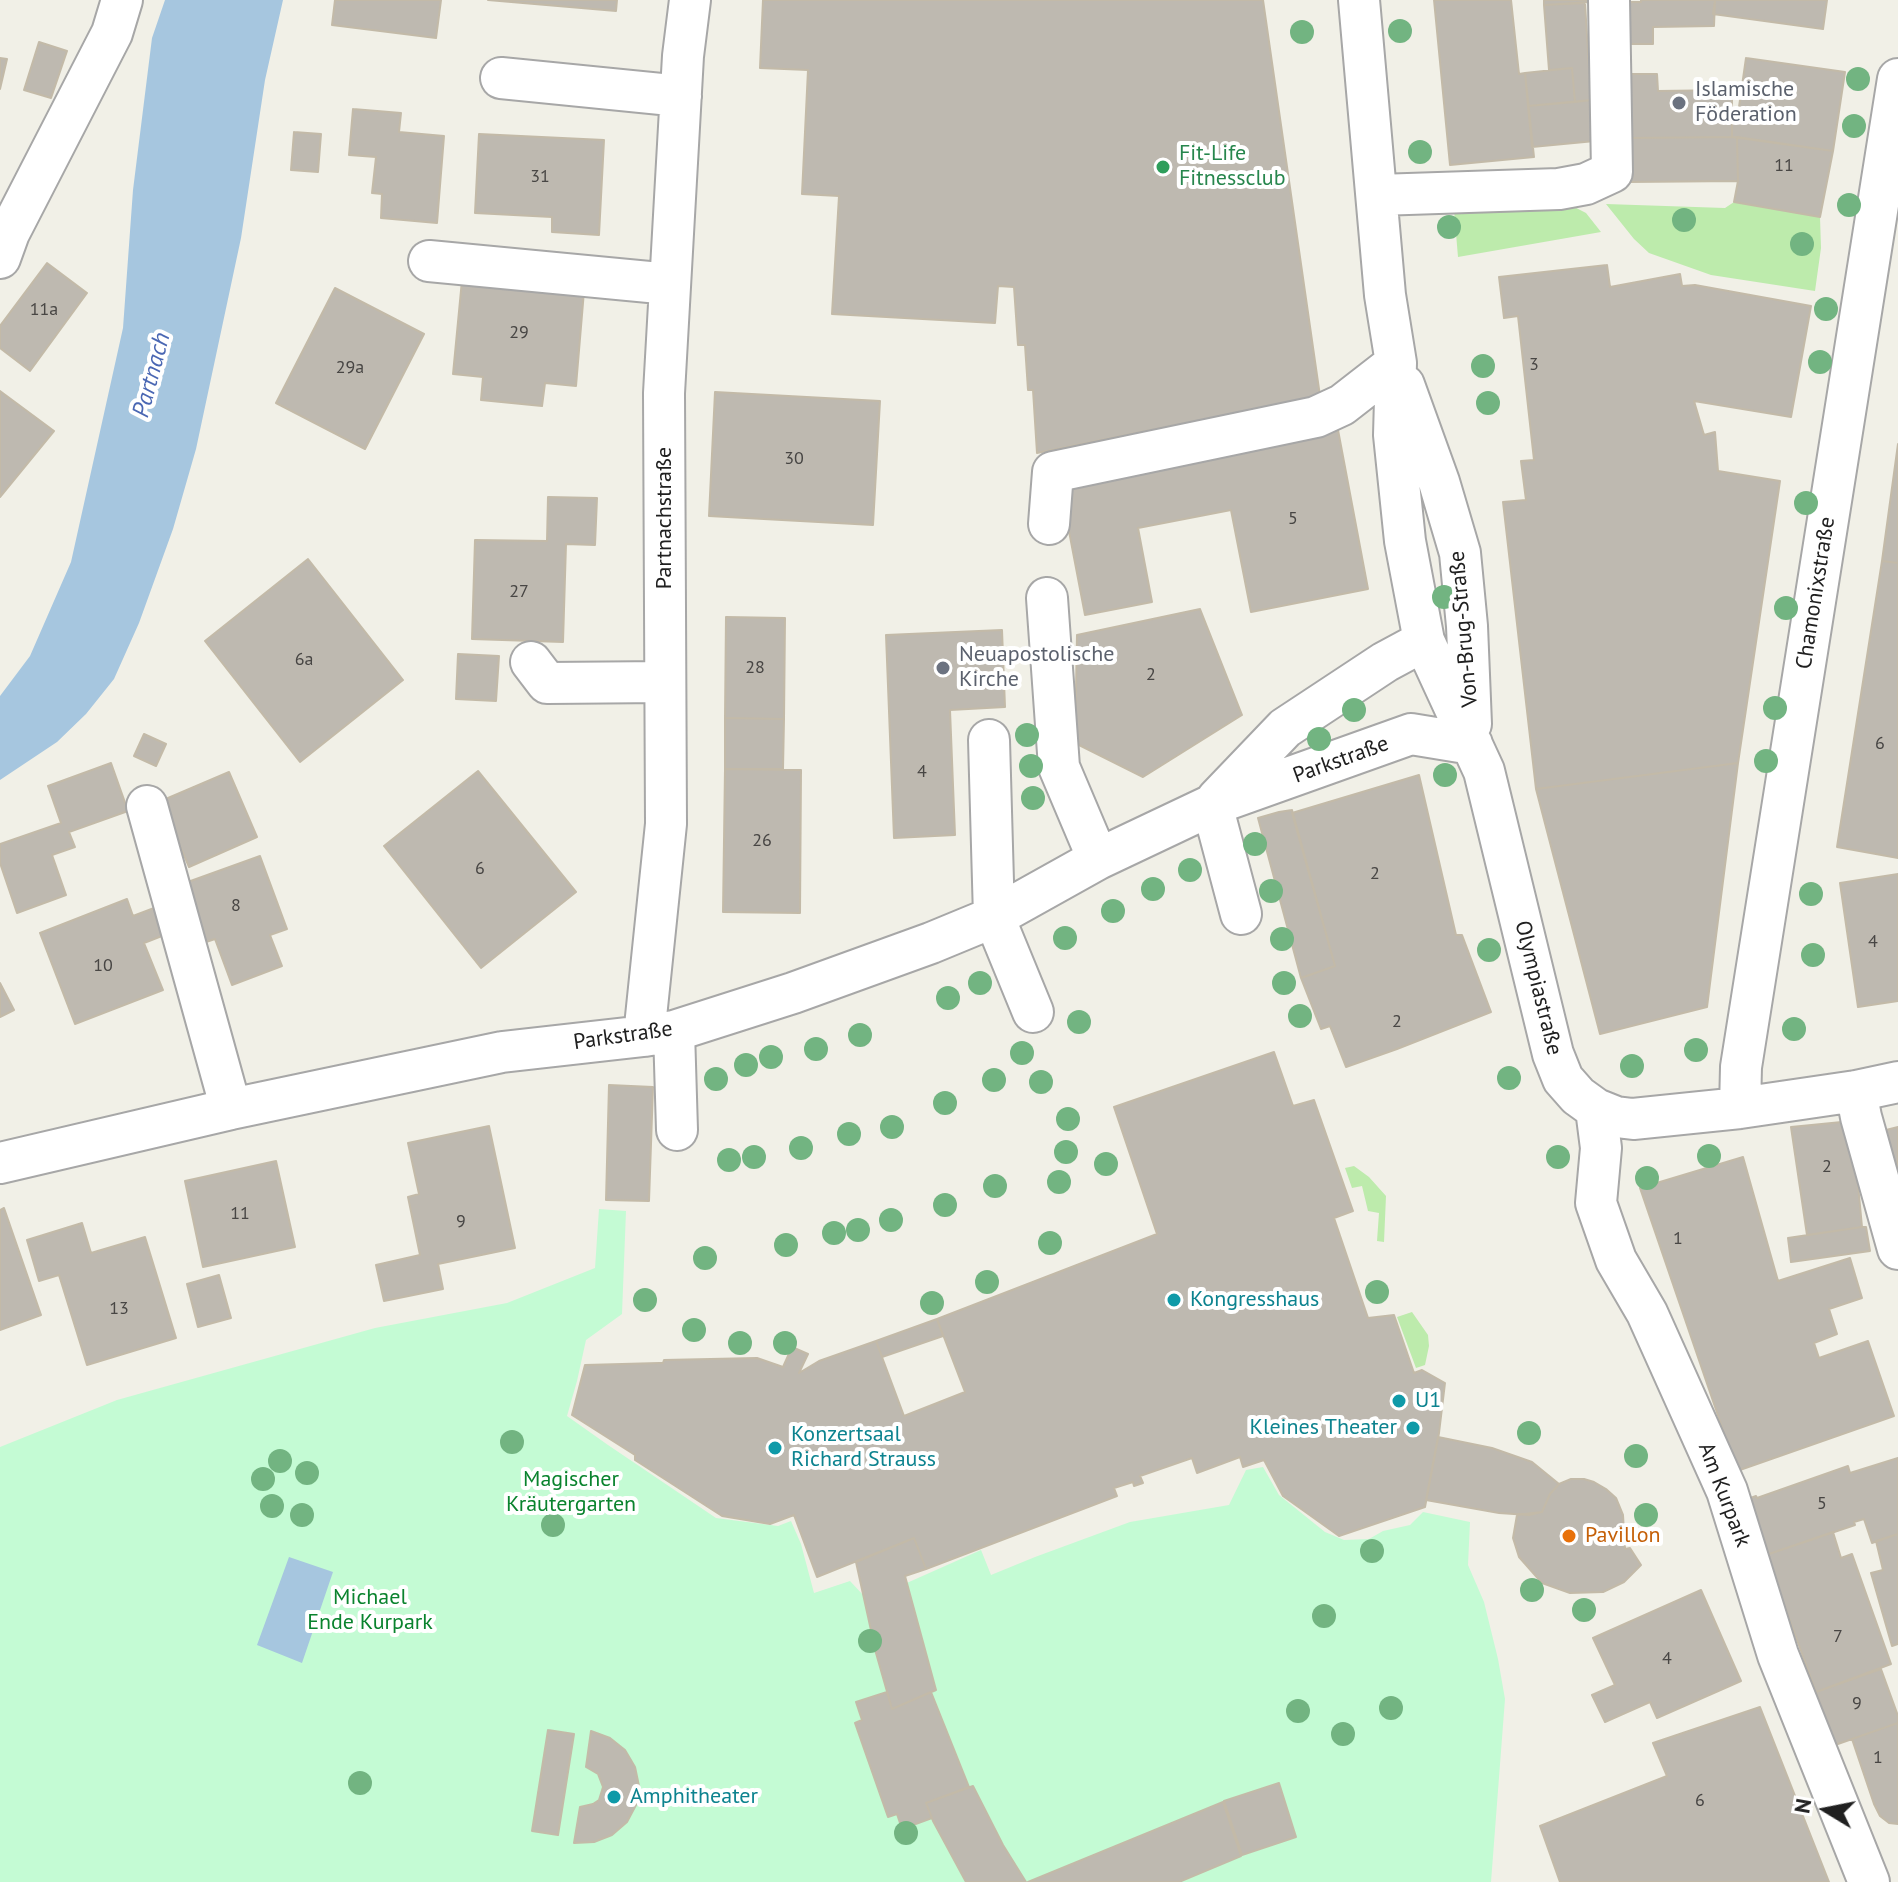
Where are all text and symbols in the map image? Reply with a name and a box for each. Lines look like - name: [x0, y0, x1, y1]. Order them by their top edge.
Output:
- place label: Islamische Föderation: [1695, 77, 1797, 128]
- marker: Islamische Föderation: [1670, 94, 1688, 112]
- place label: Fit-Life Fitnessclub: [1179, 141, 1286, 192]
- house number: 11: [1774, 155, 1794, 177]
- marker: Fit-Life Fitnessclub: [1154, 158, 1172, 176]
- house number: 31: [530, 166, 550, 188]
- house number: 11a: [30, 299, 58, 321]
- house number: 29: [509, 322, 529, 344]
- water label: Partnach: [127, 329, 177, 421]
- house number: 3: [1529, 354, 1539, 376]
- house number: 29a: [336, 357, 364, 379]
- street label: Partnachstraße: [652, 447, 678, 589]
- house number: 30: [784, 448, 804, 470]
- house number: 5: [1288, 508, 1298, 530]
- street label: Chamonixstraße: [1791, 515, 1841, 671]
- street label: Von-Brug-Straße: [1444, 550, 1484, 708]
- house number: 27: [509, 581, 529, 603]
- place label: Neuapostolische Kirche: [959, 642, 1114, 694]
- house number: 6a: [295, 649, 313, 671]
- house number: 28: [745, 657, 765, 679]
- marker: Neuapostolische Kirche: [934, 659, 952, 677]
- house number: 2: [1146, 664, 1156, 686]
- street label: Parkstraße: [1290, 731, 1392, 789]
- house number: 6: [1875, 733, 1885, 755]
- house number: 4: [917, 761, 927, 783]
- house number: 26: [752, 830, 772, 852]
- house number: 6: [475, 858, 485, 880]
- house number: 2: [1370, 863, 1380, 885]
- house number: 8: [231, 895, 241, 917]
- street label: Olympiastraße: [1509, 918, 1567, 1058]
- house number: 4: [1868, 931, 1878, 953]
- house number: 10: [93, 955, 113, 977]
- house number: 2: [1392, 1011, 1402, 1033]
- street label: Parkstraße: [572, 1016, 674, 1056]
- house number: 2: [1822, 1156, 1832, 1178]
- house number: 11: [230, 1203, 250, 1225]
- house number: 9: [456, 1211, 466, 1233]
- house number: 1: [1673, 1228, 1683, 1250]
- place label: Kongresshaus: [1190, 1287, 1319, 1313]
- marker: Kongresshaus: [1165, 1291, 1183, 1309]
- house number: 13: [109, 1298, 129, 1320]
- place label: U1: [1415, 1388, 1441, 1414]
- marker: U1: [1390, 1392, 1408, 1410]
- place label: Kleines Theater: [1250, 1415, 1397, 1441]
- marker: Kleines Theater: [1404, 1419, 1422, 1437]
- place label: Konzertsaal Richard Strauss: [791, 1422, 936, 1474]
- marker: Konzertsaal Richard Strauss: [766, 1439, 784, 1457]
- street label: Am Kurpark: [1692, 1439, 1756, 1551]
- park label: Magischer Kräutergarten: [506, 1467, 636, 1518]
- house number: 5: [1817, 1493, 1827, 1515]
- place label: Pavillon: [1585, 1523, 1661, 1549]
- marker: Pavillon: [1560, 1527, 1578, 1545]
- park label: Michael Ende Kurpark: [307, 1585, 433, 1636]
- house number: 7: [1833, 1626, 1843, 1648]
- house number: 4: [1662, 1648, 1672, 1670]
- house number: 9: [1852, 1693, 1862, 1715]
- house number: 1: [1873, 1747, 1883, 1769]
- north arrow: [1786, 1770, 1866, 1850]
- place label: Amphitheater: [630, 1784, 758, 1810]
- marker: Amphitheater: [605, 1788, 623, 1806]
- house number: 6: [1695, 1790, 1705, 1812]
- text: N: [1787, 1796, 1817, 1815]

